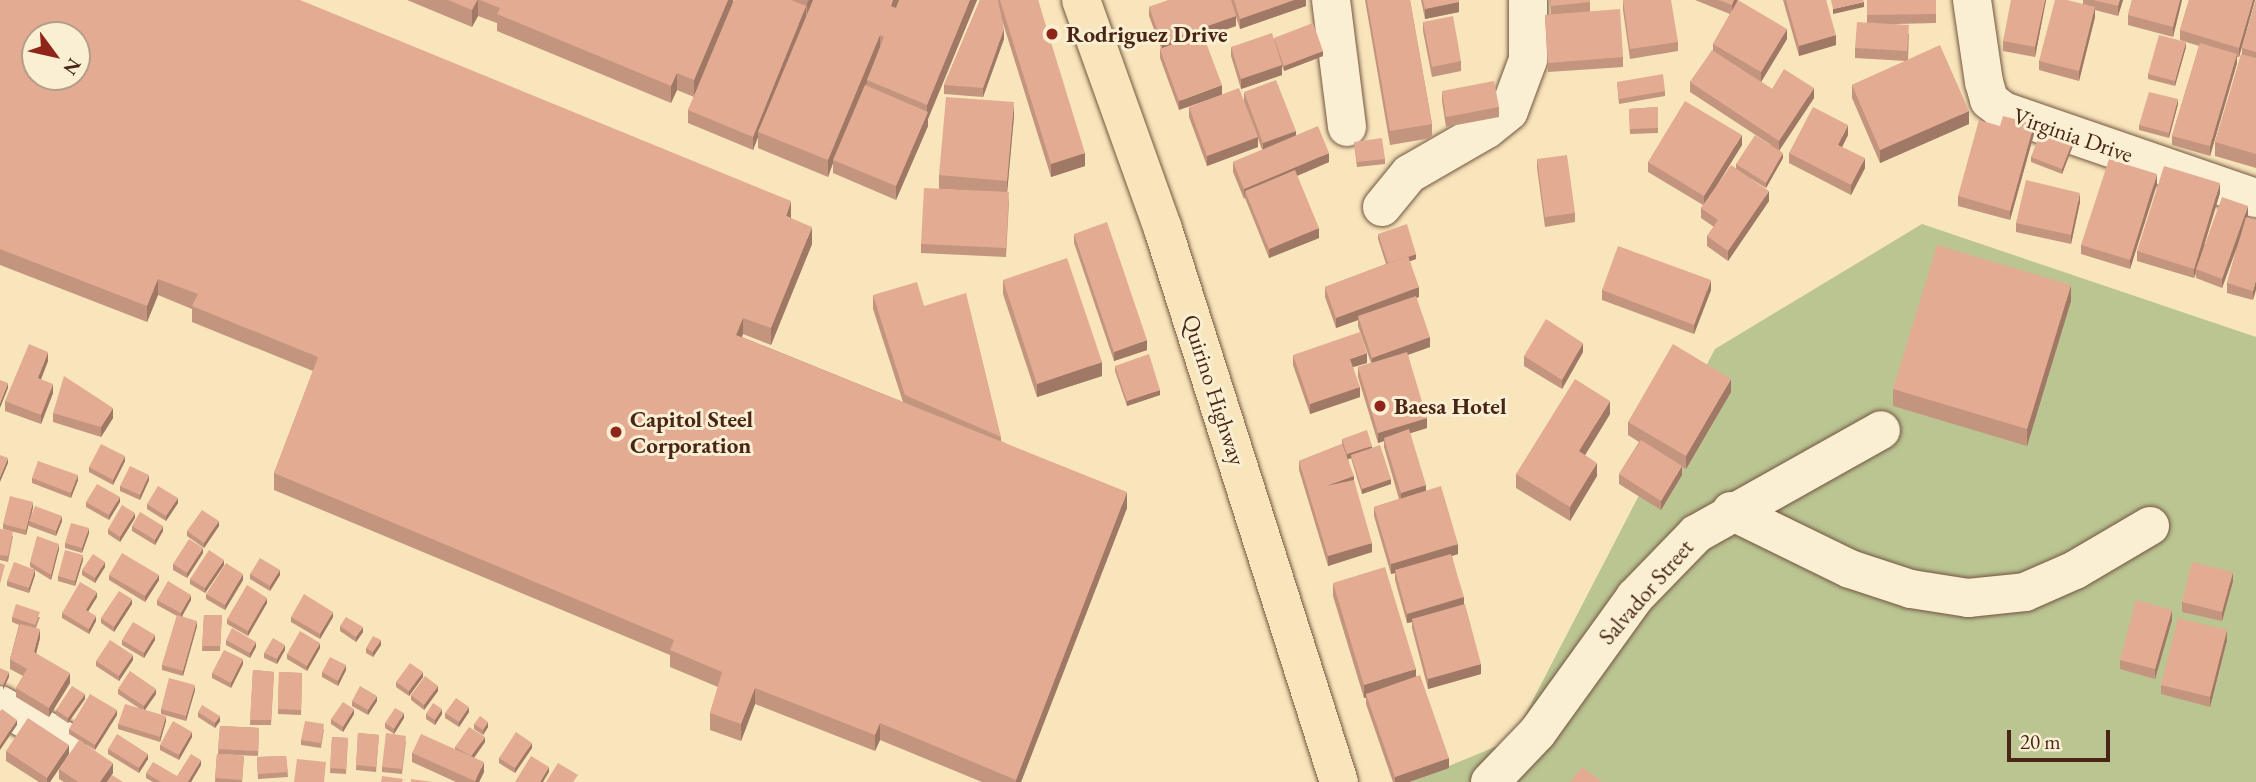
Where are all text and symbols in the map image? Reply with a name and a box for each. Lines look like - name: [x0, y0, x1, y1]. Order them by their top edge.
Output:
- place label: Rodriguez Drive: [1066, 20, 1228, 48]
- north arrow: [21, 21, 91, 91]
- marker: Rodriguez Drive: [1044, 26, 1060, 42]
- text: N: [58, 53, 87, 80]
- street label: Virginia Drive: [2010, 102, 2136, 168]
- street label: Quirino Highway: [1177, 311, 1251, 469]
- place label: Baesa Hotel: [1394, 392, 1506, 420]
- marker: Baesa Hotel: [1372, 398, 1388, 414]
- place label: Capitol Steel Corporation: [630, 405, 753, 459]
- marker: Capitol Steel Corporation: [608, 424, 624, 440]
- street label: Salvador Street: [1593, 534, 1699, 650]
- scale bar: [2011, 716, 2114, 760]
- text: 20 m: [2020, 728, 2061, 755]

